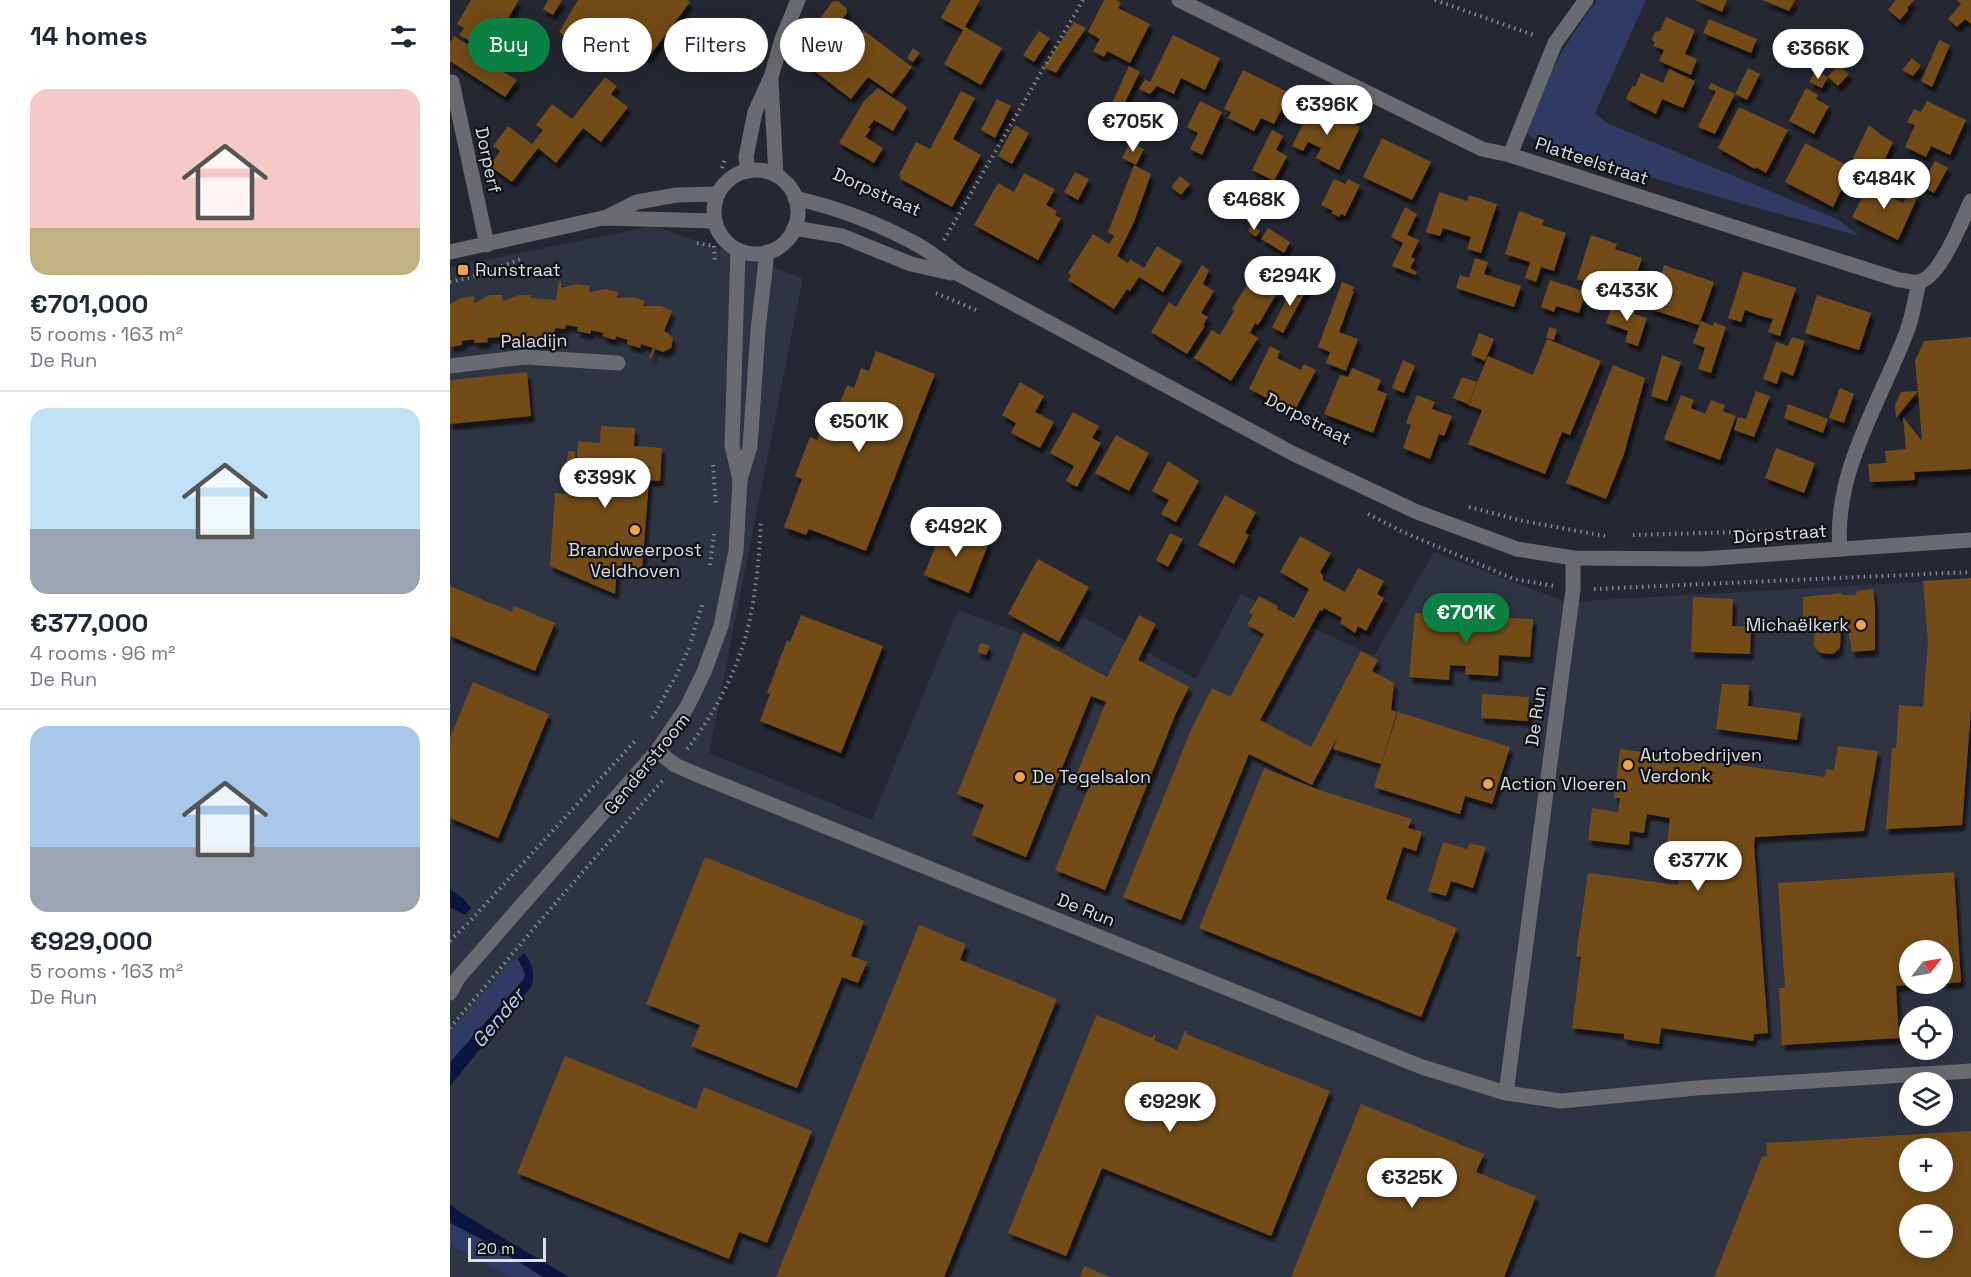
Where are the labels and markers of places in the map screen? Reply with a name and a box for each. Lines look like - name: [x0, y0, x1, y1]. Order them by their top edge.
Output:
- pin: €366K: [1776, 29, 1860, 80]
- pin: €396K: [1285, 85, 1369, 136]
- pin: €705K: [1091, 102, 1175, 153]
- pin: €484K: [1842, 159, 1926, 210]
- pin: €468K: [1212, 180, 1296, 231]
- pin: €294K: [1248, 256, 1332, 307]
- place label: Runstraat: [475, 258, 561, 281]
- marker: Runstraat: [456, 263, 470, 277]
- pin: €433K: [1585, 271, 1669, 322]
- pin: €501K: [817, 402, 901, 453]
- pin: €399K: [563, 458, 647, 509]
- pin: €492K: [914, 507, 998, 558]
- marker: Brandweerpost Veldhoven: [628, 523, 642, 537]
- place label: Brandweerpost Veldhoven: [568, 538, 702, 582]
- pin: €701K: [1424, 593, 1508, 644]
- place label: Michaëlkerk: [1746, 613, 1849, 636]
- marker: Michaëlkerk: [1854, 618, 1868, 632]
- place label: Autobedrijven Verdonk: [1640, 743, 1762, 787]
- marker: Autobedrijven Verdonk: [1621, 758, 1635, 772]
- place label: De Tegelsalon: [1032, 765, 1151, 788]
- marker: De Tegelsalon: [1013, 770, 1027, 784]
- place label: Action Vloeren: [1500, 772, 1626, 795]
- marker: Action Vloeren: [1481, 777, 1495, 791]
- pin: €377K: [1656, 841, 1740, 892]
- pin: €929K: [1128, 1082, 1212, 1133]
- pin: €325K: [1370, 1158, 1454, 1209]

